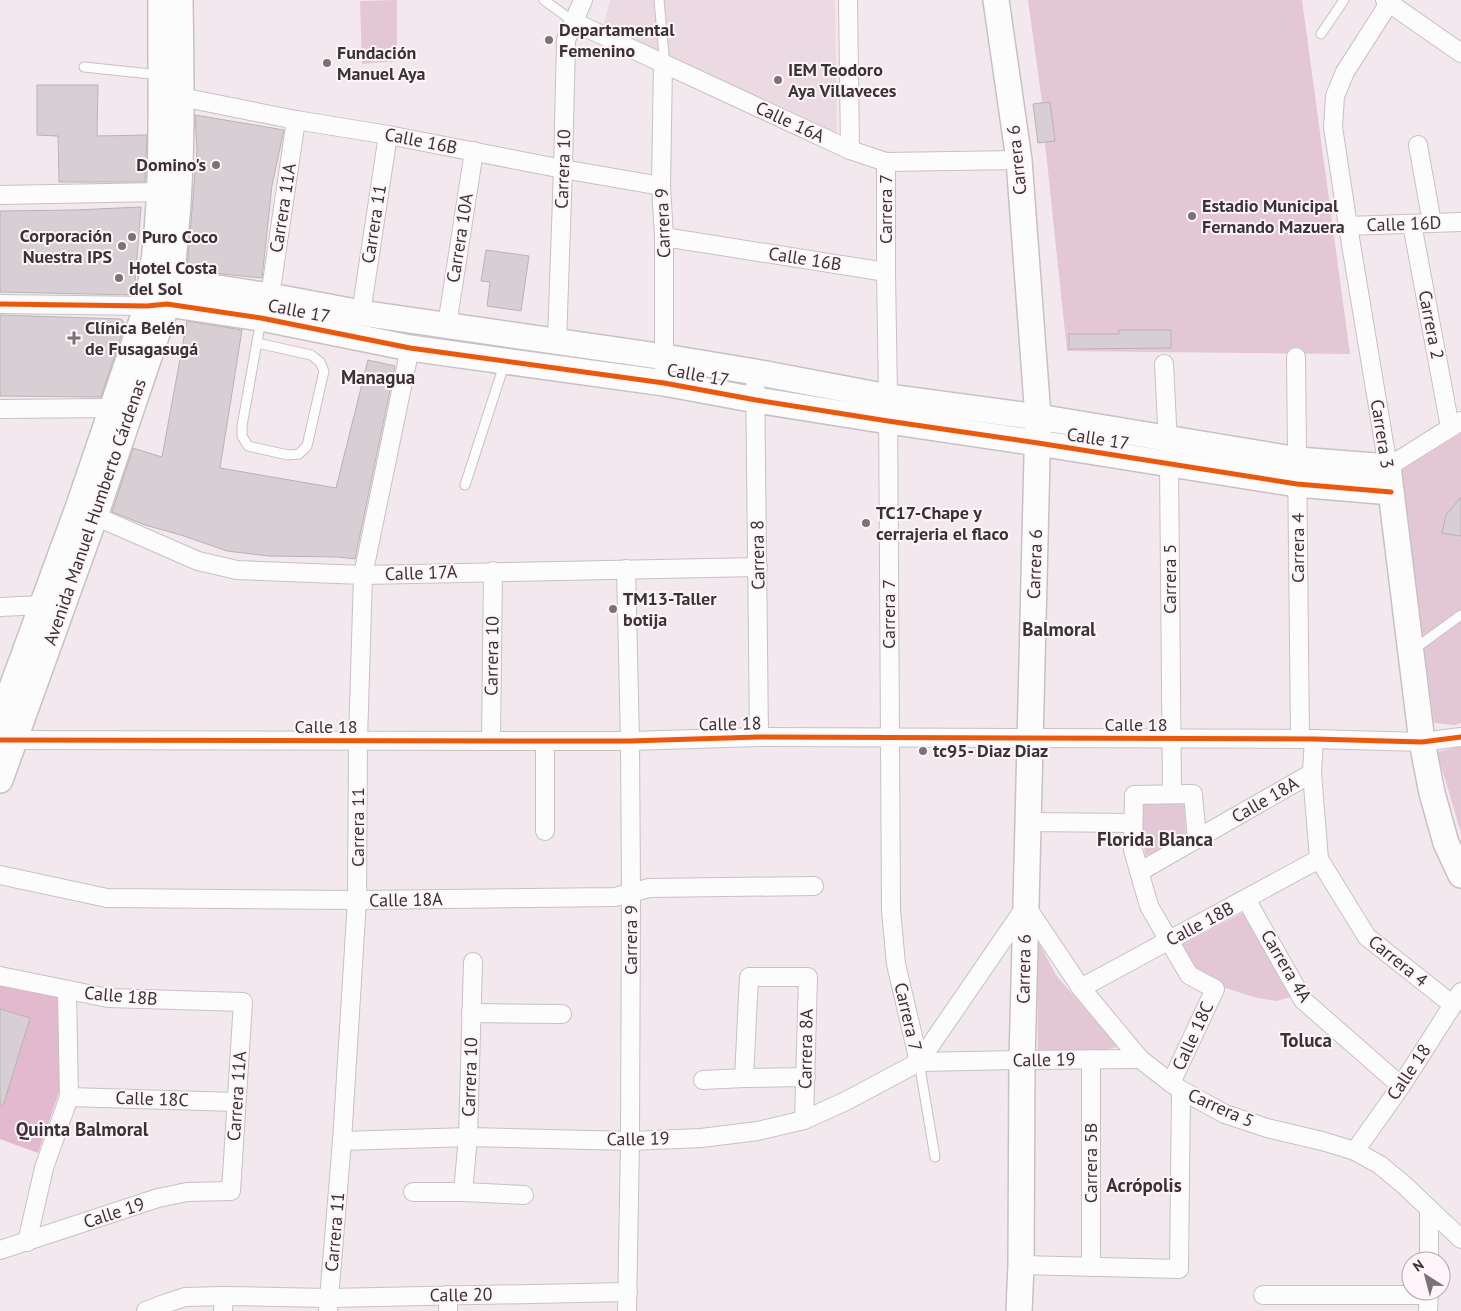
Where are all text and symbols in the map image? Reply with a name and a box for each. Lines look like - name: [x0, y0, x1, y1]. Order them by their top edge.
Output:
- place label: Departamental Femenino: [559, 18, 675, 62]
- marker: Departamental Femenino: [543, 34, 555, 46]
- place label: Fundación Manuel Aya: [337, 41, 426, 85]
- marker: Fundación Manuel Aya: [321, 57, 333, 69]
- place label: IEM Teodoro Aya Villaveces: [788, 58, 897, 102]
- marker: IEM Teodoro Aya Villaveces: [772, 74, 784, 86]
- street label: Calle 16A: [752, 96, 829, 148]
- street label: Calle 16B: [383, 122, 459, 159]
- street label: Carrera 6: [1001, 124, 1032, 196]
- street label: Carrera 10: [550, 129, 575, 209]
- place label: Domino's: [136, 153, 206, 176]
- marker: Domino's: [210, 159, 222, 171]
- street label: Carrera 11A: [264, 161, 301, 254]
- street label: Carrera 7: [874, 174, 897, 244]
- street label: Carrera 11: [356, 183, 391, 265]
- street label: Carrera 9: [650, 188, 675, 258]
- street label: Carrera 10A: [441, 191, 478, 284]
- place label: Estadio Municipal Fernando Mazuera: [1202, 194, 1345, 238]
- marker: Estadio Municipal Fernando Mazuera: [1186, 210, 1198, 222]
- street label: Calle 16D: [1366, 211, 1442, 236]
- place label: Corporación Nuestra IPS: [20, 224, 112, 268]
- place label: Puro Coco: [142, 225, 218, 248]
- marker: Puro Coco: [126, 231, 138, 243]
- marker: Corporación Nuestra IPS: [116, 240, 128, 252]
- street label: Calle 16B: [767, 241, 843, 276]
- place label: Hotel Costa del Sol: [129, 256, 217, 300]
- marker: Hotel Costa del Sol: [113, 272, 125, 284]
- street label: Carrera 2: [1414, 288, 1449, 361]
- street label: Calle 17: [266, 293, 332, 328]
- place label: Clínica Belén de Fusagasugá: [85, 316, 198, 360]
- marker: Clínica Belén de Fusagasugá: [67, 331, 81, 345]
- street label: Calle 17: [665, 358, 731, 391]
- district label: Managua: [341, 365, 415, 389]
- street label: Avenida Manuel Humberto Cárdenas: [38, 376, 151, 648]
- street label: Carrera 3: [1366, 398, 1399, 470]
- street label: Calle 17: [1065, 422, 1131, 455]
- place label: TC17-Chape y cerrajeria el flaco: [876, 501, 1009, 545]
- street label: Carrera 4: [1286, 513, 1309, 583]
- marker: TC17-Chape y cerrajeria el flaco: [860, 517, 872, 529]
- street label: Carrera 8: [745, 520, 770, 590]
- street label: Carrera 6: [1022, 529, 1047, 599]
- street label: Carrera 5: [1158, 544, 1181, 614]
- street label: Calle 17A: [384, 560, 458, 585]
- street label: Carrera 7: [877, 579, 900, 649]
- place label: TM13-Taller botija: [623, 587, 717, 631]
- marker: TM13-Taller botija: [607, 603, 619, 615]
- street label: Carrera 10: [479, 616, 504, 696]
- district label: Balmoral: [1022, 617, 1096, 641]
- street label: Calle 18: [698, 711, 762, 736]
- street label: Calle 18: [1105, 713, 1167, 736]
- street label: Calle 18: [295, 715, 357, 738]
- place label: tc95- Diaz Diaz: [933, 739, 1048, 762]
- marker: tc95- Diaz Diaz: [917, 745, 929, 757]
- street label: Calle 18A: [1227, 771, 1303, 828]
- street label: Carrera 11: [346, 787, 369, 867]
- district label: Florida Blanca: [1097, 827, 1213, 851]
- street label: Calle 18A: [369, 887, 443, 912]
- street label: Calle 18B: [1162, 896, 1238, 951]
- street label: Carrera 9: [619, 905, 642, 975]
- street label: Carrera 4A: [1256, 925, 1317, 1007]
- street label: Carrera 4: [1364, 930, 1433, 992]
- street label: Carrera 6: [1011, 934, 1036, 1004]
- street label: Carrera 7: [889, 980, 928, 1054]
- street label: Calle 18B: [83, 981, 159, 1010]
- street label: Calle 18C: [1167, 998, 1218, 1074]
- street label: Carrera 8A: [793, 1008, 818, 1089]
- district label: Toluca: [1280, 1028, 1332, 1052]
- street label: Carrera 10: [457, 1037, 482, 1117]
- street label: Calle 18: [1381, 1039, 1436, 1104]
- street label: Calle 19: [1012, 1047, 1076, 1072]
- street label: Carrera 11A: [222, 1050, 251, 1142]
- street label: Carrera 5: [1185, 1083, 1258, 1132]
- street label: Calle 18C: [115, 1086, 189, 1111]
- district label: Quinta Balmoral: [16, 1117, 149, 1141]
- street label: Carrera 5B: [1079, 1123, 1102, 1203]
- street label: Calle 19: [606, 1126, 670, 1151]
- district label: Acrópolis: [1106, 1173, 1182, 1197]
- street label: Carrera 11: [320, 1191, 349, 1273]
- street label: Calle 19: [80, 1192, 147, 1233]
- north arrow: [1401, 1251, 1451, 1301]
- text: N: [1409, 1255, 1427, 1275]
- street label: Calle 20: [429, 1282, 493, 1307]

